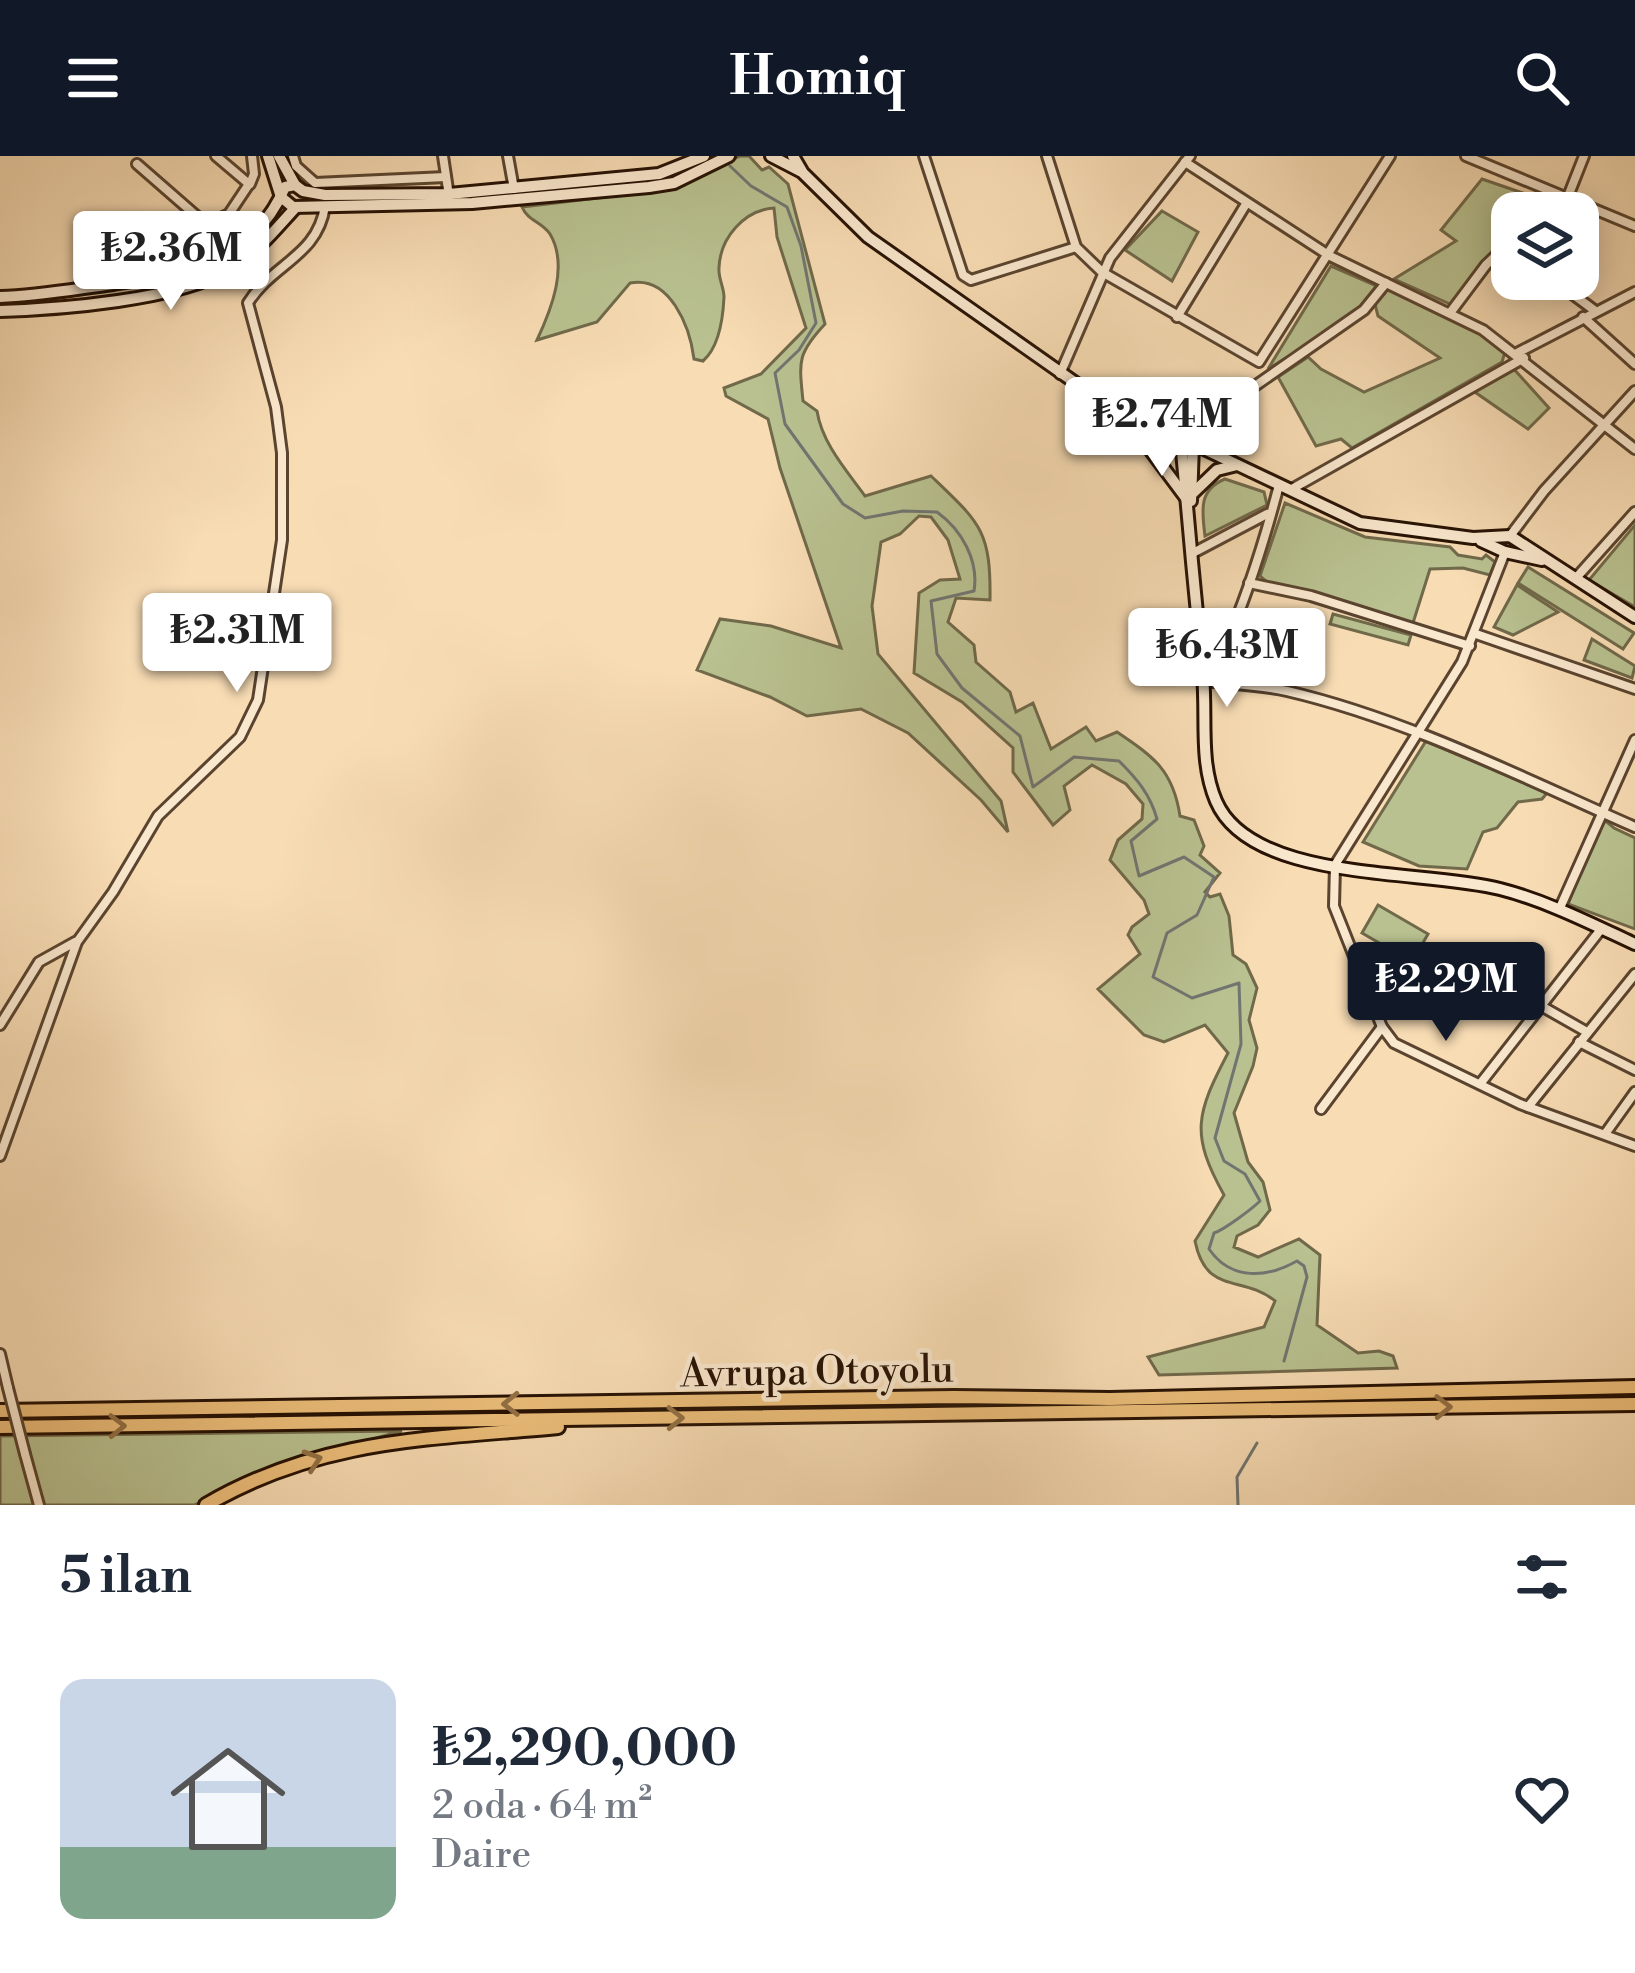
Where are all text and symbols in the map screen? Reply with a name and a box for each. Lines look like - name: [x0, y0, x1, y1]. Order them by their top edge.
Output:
- text: Homiq: [729, 44, 906, 112]
- icon: menu: [60, 45, 126, 111]
- icon: search: [1509, 45, 1575, 111]
- map controls: [1491, 192, 1599, 300]
- button: layers: [1491, 192, 1599, 300]
- pin: ₺2.36M: [73, 211, 269, 313]
- text: ₺2.36M: [100, 225, 242, 274]
- pin: ₺2.74M: [1064, 377, 1260, 479]
- text: ₺2.74M: [1092, 391, 1232, 440]
- pin: ₺2.31M: [139, 593, 335, 695]
- text: ₺2.31M: [170, 607, 304, 656]
- pin: ₺6.43M: [1129, 608, 1325, 710]
- text: ₺6.43M: [1155, 622, 1299, 671]
- pin: ₺2.29M: [1348, 942, 1544, 1044]
- text: ₺2.29M: [1375, 956, 1517, 1005]
- street label: Avrupa Otoyolu: [679, 1346, 954, 1399]
- one-way arrow: [501, 1391, 520, 1417]
- one-way arrow: [1435, 1394, 1453, 1420]
- one-way arrow: [666, 1405, 685, 1431]
- one-way arrow: [109, 1413, 127, 1439]
- one-way arrow: [302, 1449, 323, 1474]
- icon: filters: [1509, 1544, 1575, 1610]
- text: 5 ilan: [60, 1545, 192, 1609]
- text: ₺2,290,000: [432, 1718, 737, 1782]
- icon: home: [156, 1727, 300, 1871]
- icon: heart: [1509, 1766, 1575, 1832]
- text: 2 oda · 64 m²: [432, 1782, 652, 1831]
- text: Daire: [432, 1831, 531, 1880]

